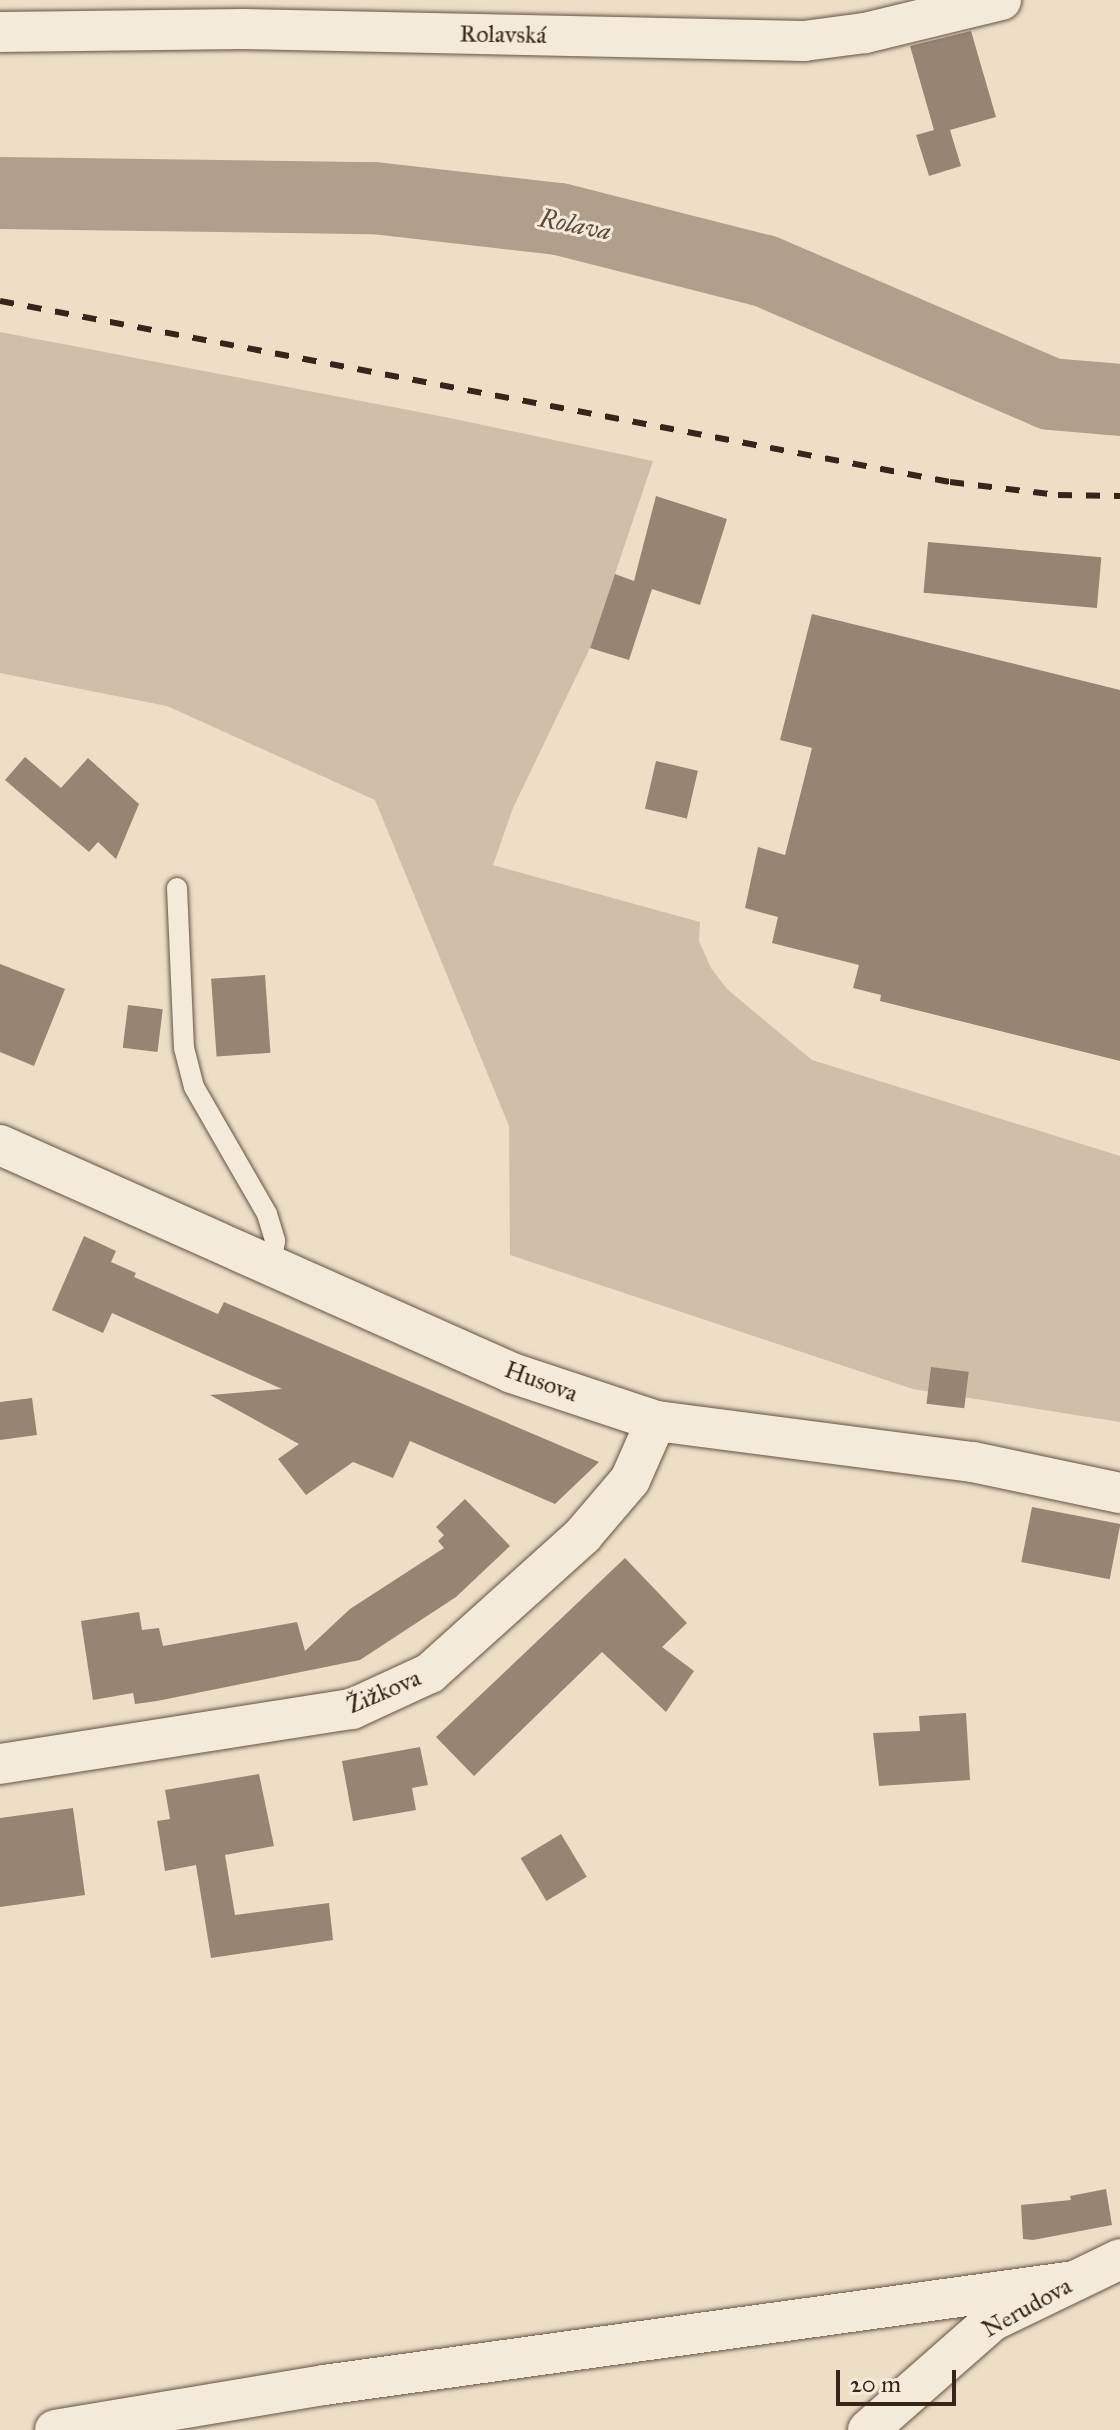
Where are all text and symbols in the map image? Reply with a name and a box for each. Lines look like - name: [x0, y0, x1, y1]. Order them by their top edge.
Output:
- street label: Rolavská: [459, 20, 547, 50]
- water label: Rolava: [536, 203, 614, 247]
- street label: Husova: [500, 1356, 582, 1408]
- street label: Žižkova: [343, 1664, 425, 1720]
- street label: Nerudova: [977, 2272, 1077, 2344]
- scale bar: [840, 2354, 960, 2404]
- text: 20 m: [850, 2369, 901, 2399]

